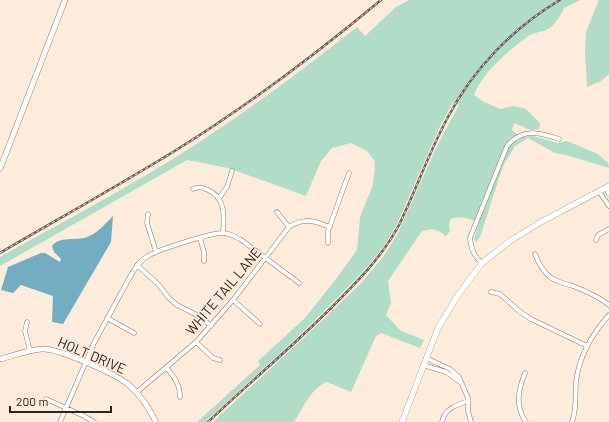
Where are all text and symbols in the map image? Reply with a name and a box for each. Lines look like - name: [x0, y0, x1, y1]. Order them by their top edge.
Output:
- street label: WHITE TAIL LANE: [181, 244, 265, 338]
- street label: HOLT DRIVE: [55, 333, 129, 377]
- scale bar: [10, 388, 111, 414]
- text: 200 m: [16, 394, 48, 408]

